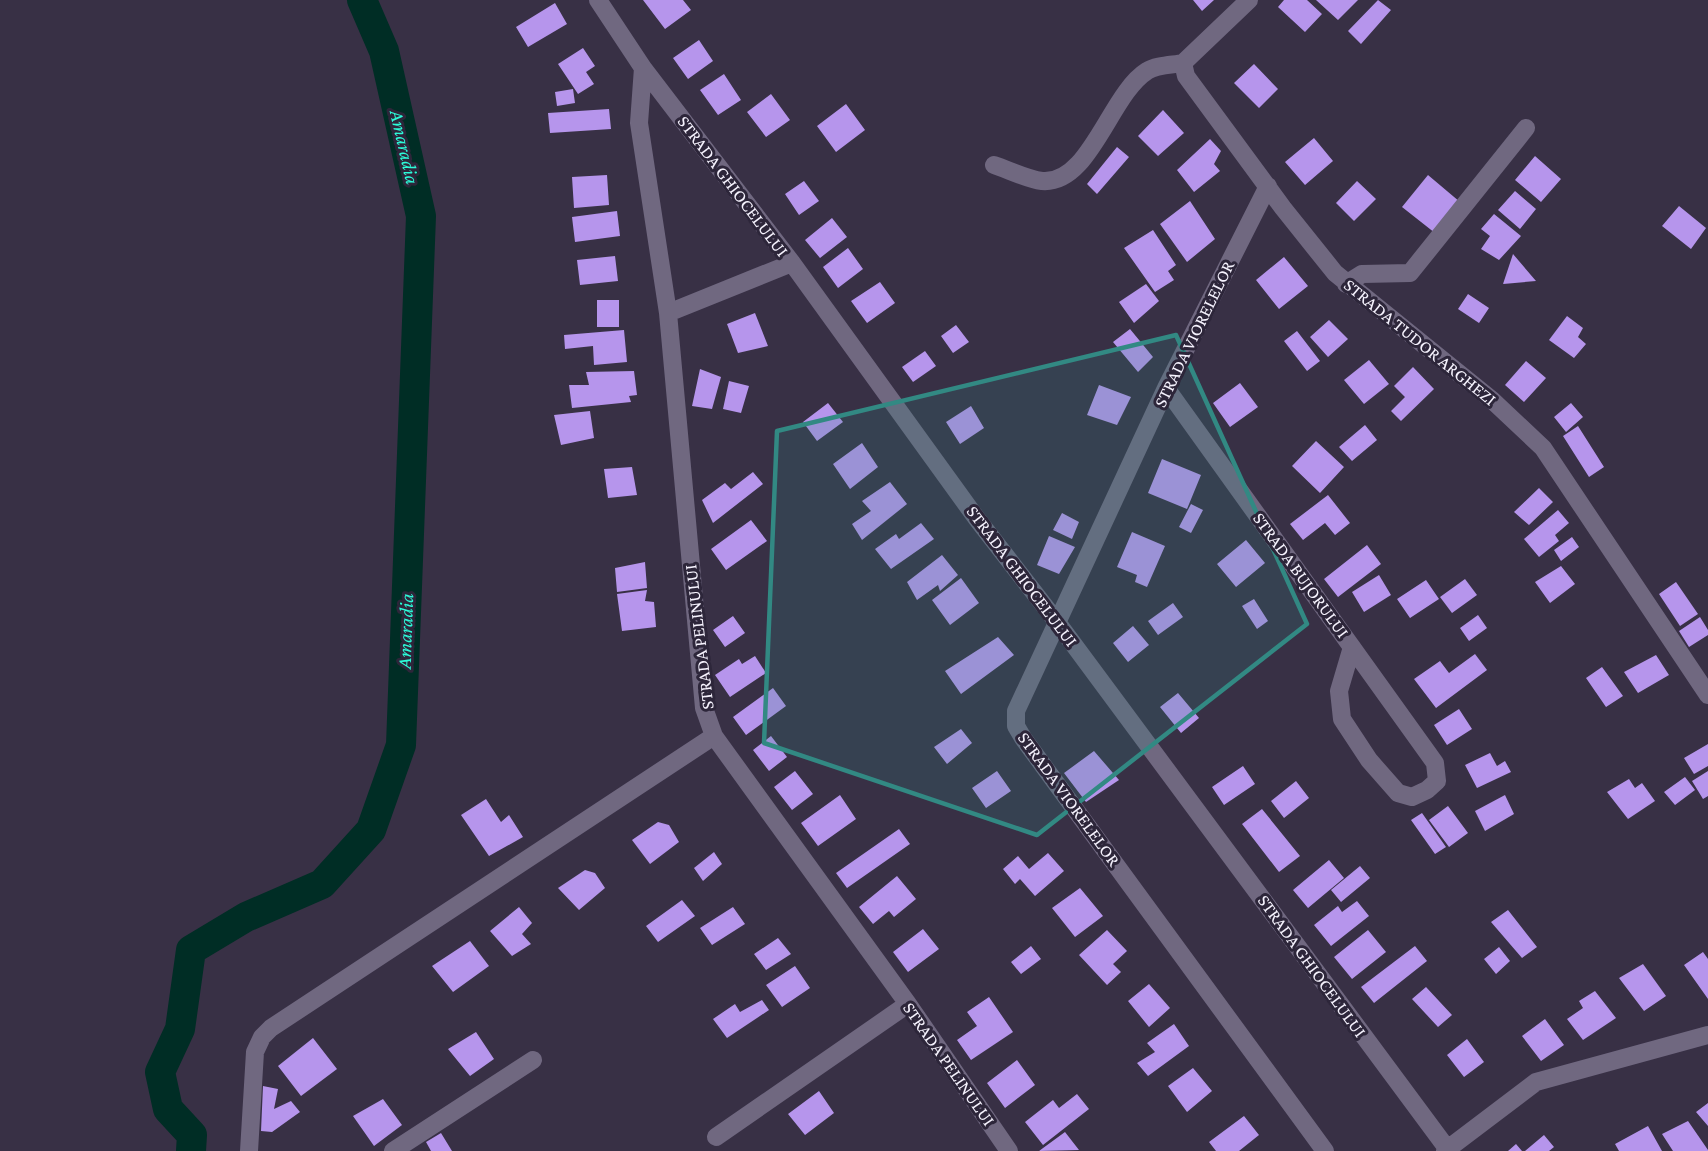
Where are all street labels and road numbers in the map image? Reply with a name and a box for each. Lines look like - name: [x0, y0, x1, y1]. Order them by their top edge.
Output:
- street label: STRADA GHIOCELULUI: [674, 112, 792, 260]
- street label: STRADA VIORELELOR: [1150, 257, 1239, 411]
- street label: STRADA TUDOR ARGHEZI: [1340, 274, 1500, 410]
- street label: STRADA GHIOCELULUI: [963, 502, 1081, 650]
- street label: STRADA BUJORULUI: [1249, 509, 1353, 641]
- street label: STRADA PELINULUI: [680, 563, 718, 711]
- street label: STRADA VIORELELOR: [1014, 728, 1125, 871]
- street label: STRADA GHIOCELULUI: [1254, 891, 1370, 1041]
- street label: STRADA PELINULUI: [899, 998, 999, 1130]

